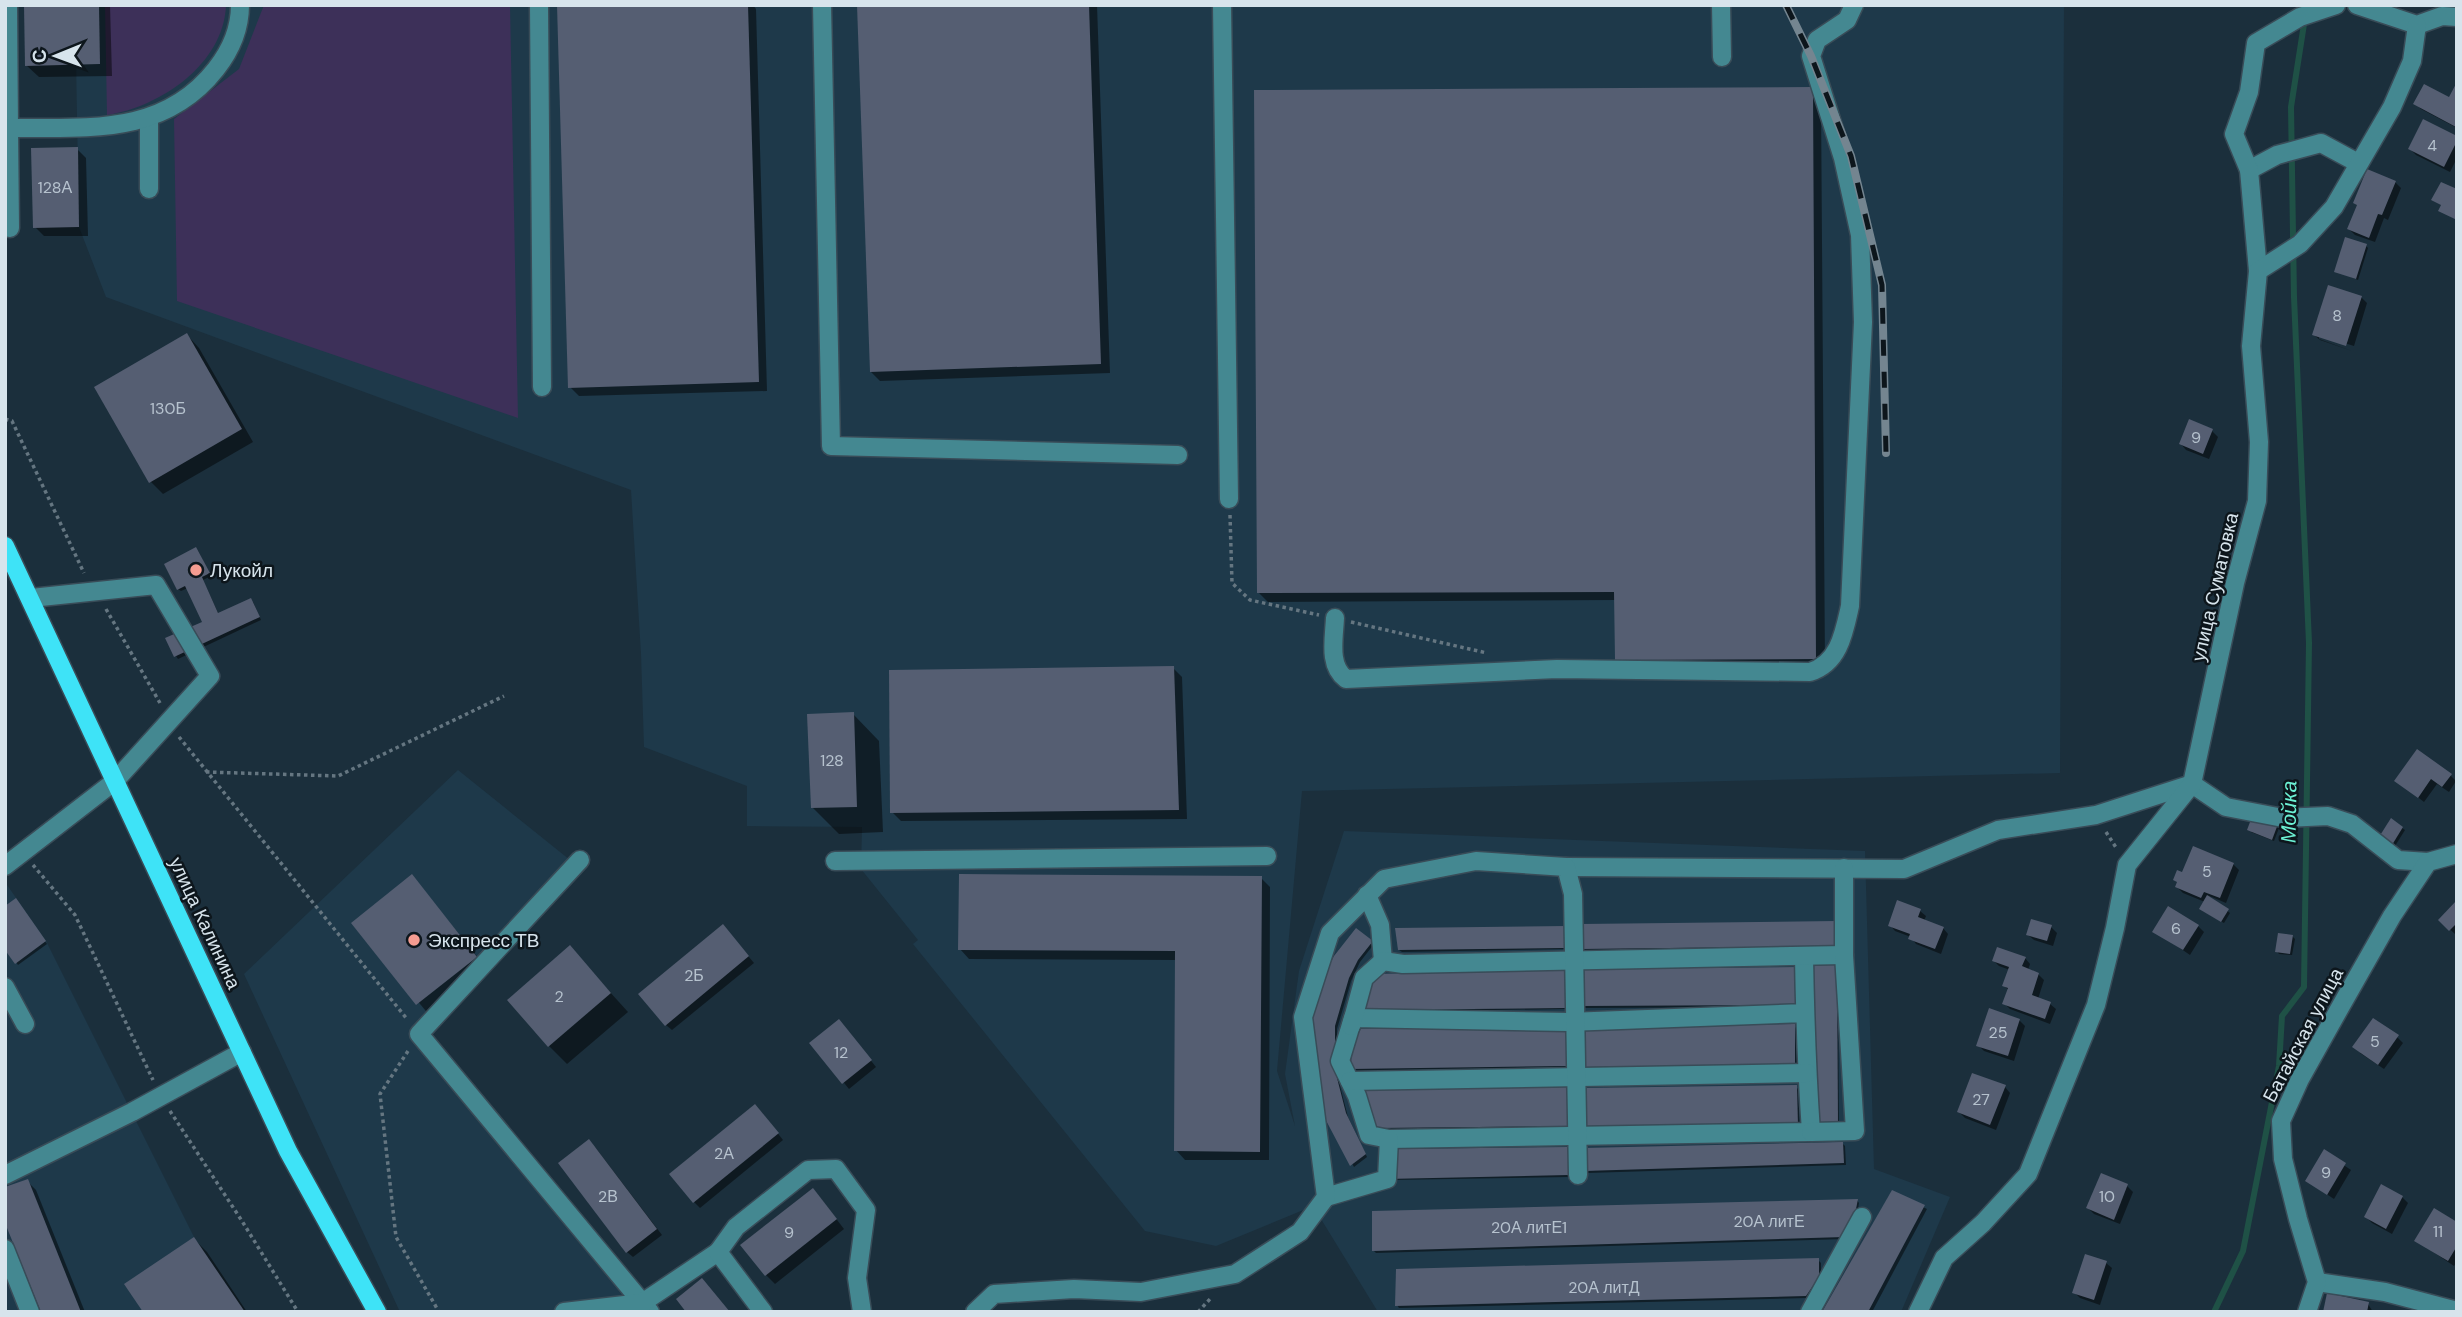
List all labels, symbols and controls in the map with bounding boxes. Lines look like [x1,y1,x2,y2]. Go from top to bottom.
north arrow [21,21,91,91]
text: С [27,49,52,63]
house number: 4 [2427,135,2437,156]
house number: 128А [38,177,72,198]
house number: 8 [2332,305,2342,326]
house number: 130Б [150,398,186,419]
house number: 9 [2191,427,2201,448]
street label: улица Суматовка [2186,510,2244,664]
place label: Лукойл [210,558,273,583]
marker: Лукойл [188,562,204,578]
house number: 128 [820,750,844,771]
water label: Мойка [2274,781,2304,843]
street label: улица Калинина [163,853,247,993]
house number: 5 [2202,861,2212,882]
house number: 6 [2171,918,2181,939]
place label: Экспресс ТВ [428,928,539,953]
marker: Экспресс ТВ [406,932,422,948]
street label: Батайская улица [2257,963,2349,1107]
house number: 2Б [684,965,704,986]
house number: 2 [554,986,564,1007]
house number: 25 [1989,1022,2007,1043]
house number: 5 [2370,1031,2380,1052]
house number: 12 [834,1042,848,1063]
house number: 27 [1972,1089,1990,1110]
house number: 2А [714,1143,734,1164]
house number: 9 [2321,1162,2331,1183]
house number: 2В [598,1186,618,1207]
house number: 10 [2099,1186,2115,1207]
house number: 20А литЕ [1733,1211,1805,1232]
house number: 20А литЕ1 [1491,1217,1567,1238]
house number: 11 [2433,1221,2443,1242]
house number: 9 [784,1222,794,1243]
house number: 20А литД [1568,1277,1640,1298]

